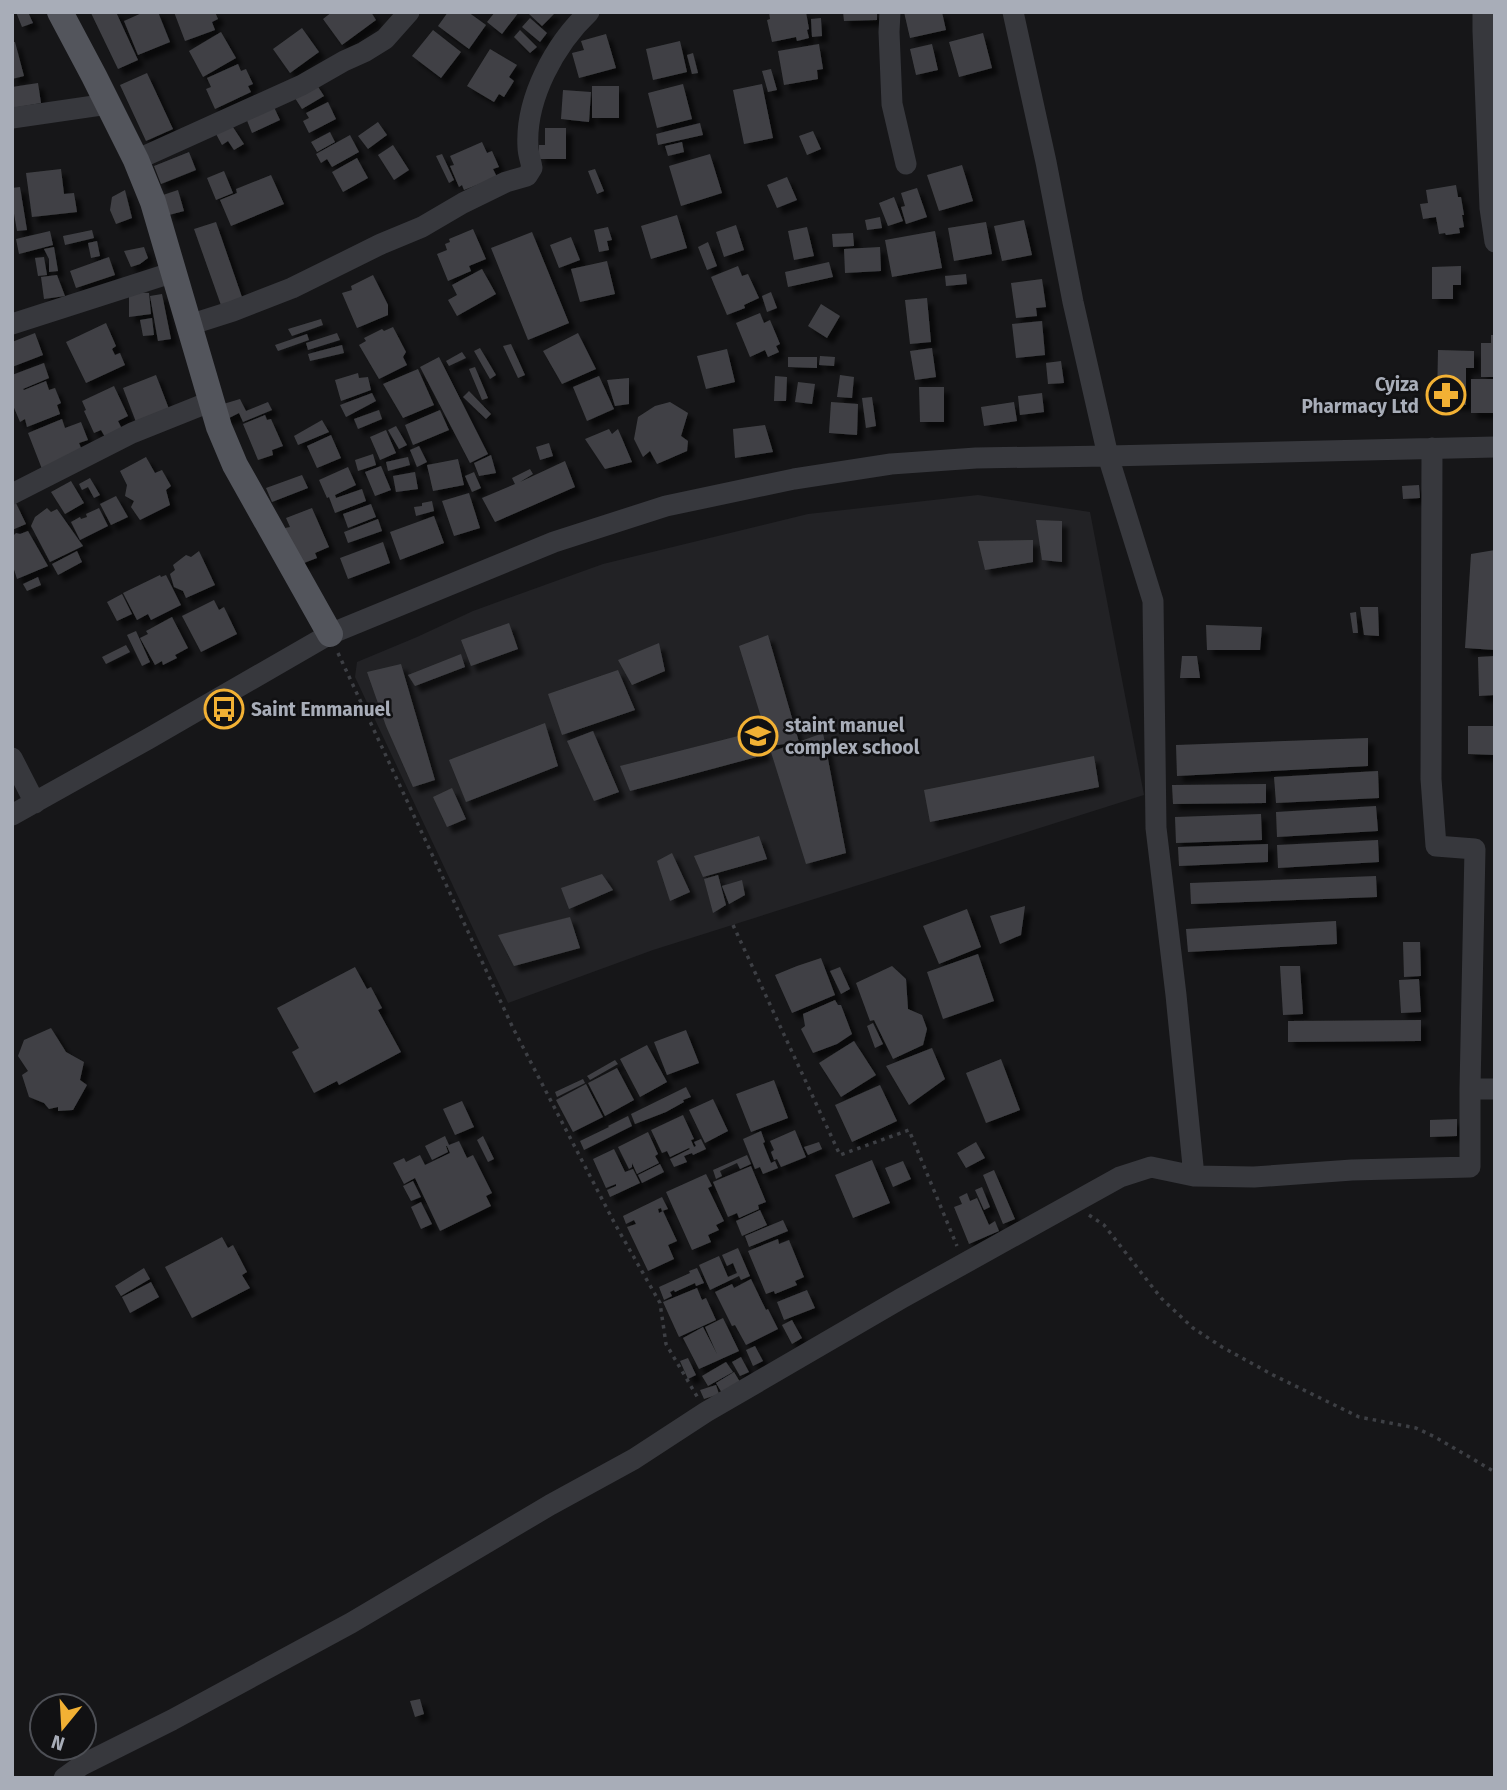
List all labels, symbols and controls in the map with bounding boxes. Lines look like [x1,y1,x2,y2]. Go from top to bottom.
place label: Cyiza Pharmacy Ltd [1301,373,1419,418]
pharmacy icon: Cyiza Pharmacy Ltd [1425,374,1467,416]
bus stop icon: Saint Emmanuel [203,688,245,730]
place label: Saint Emmanuel [251,698,391,721]
place label: staint manuel complex school [785,714,920,759]
school or university icon: staint manuel complex school [737,715,779,757]
north arrow [28,1692,98,1762]
text: N [48,1730,67,1756]

